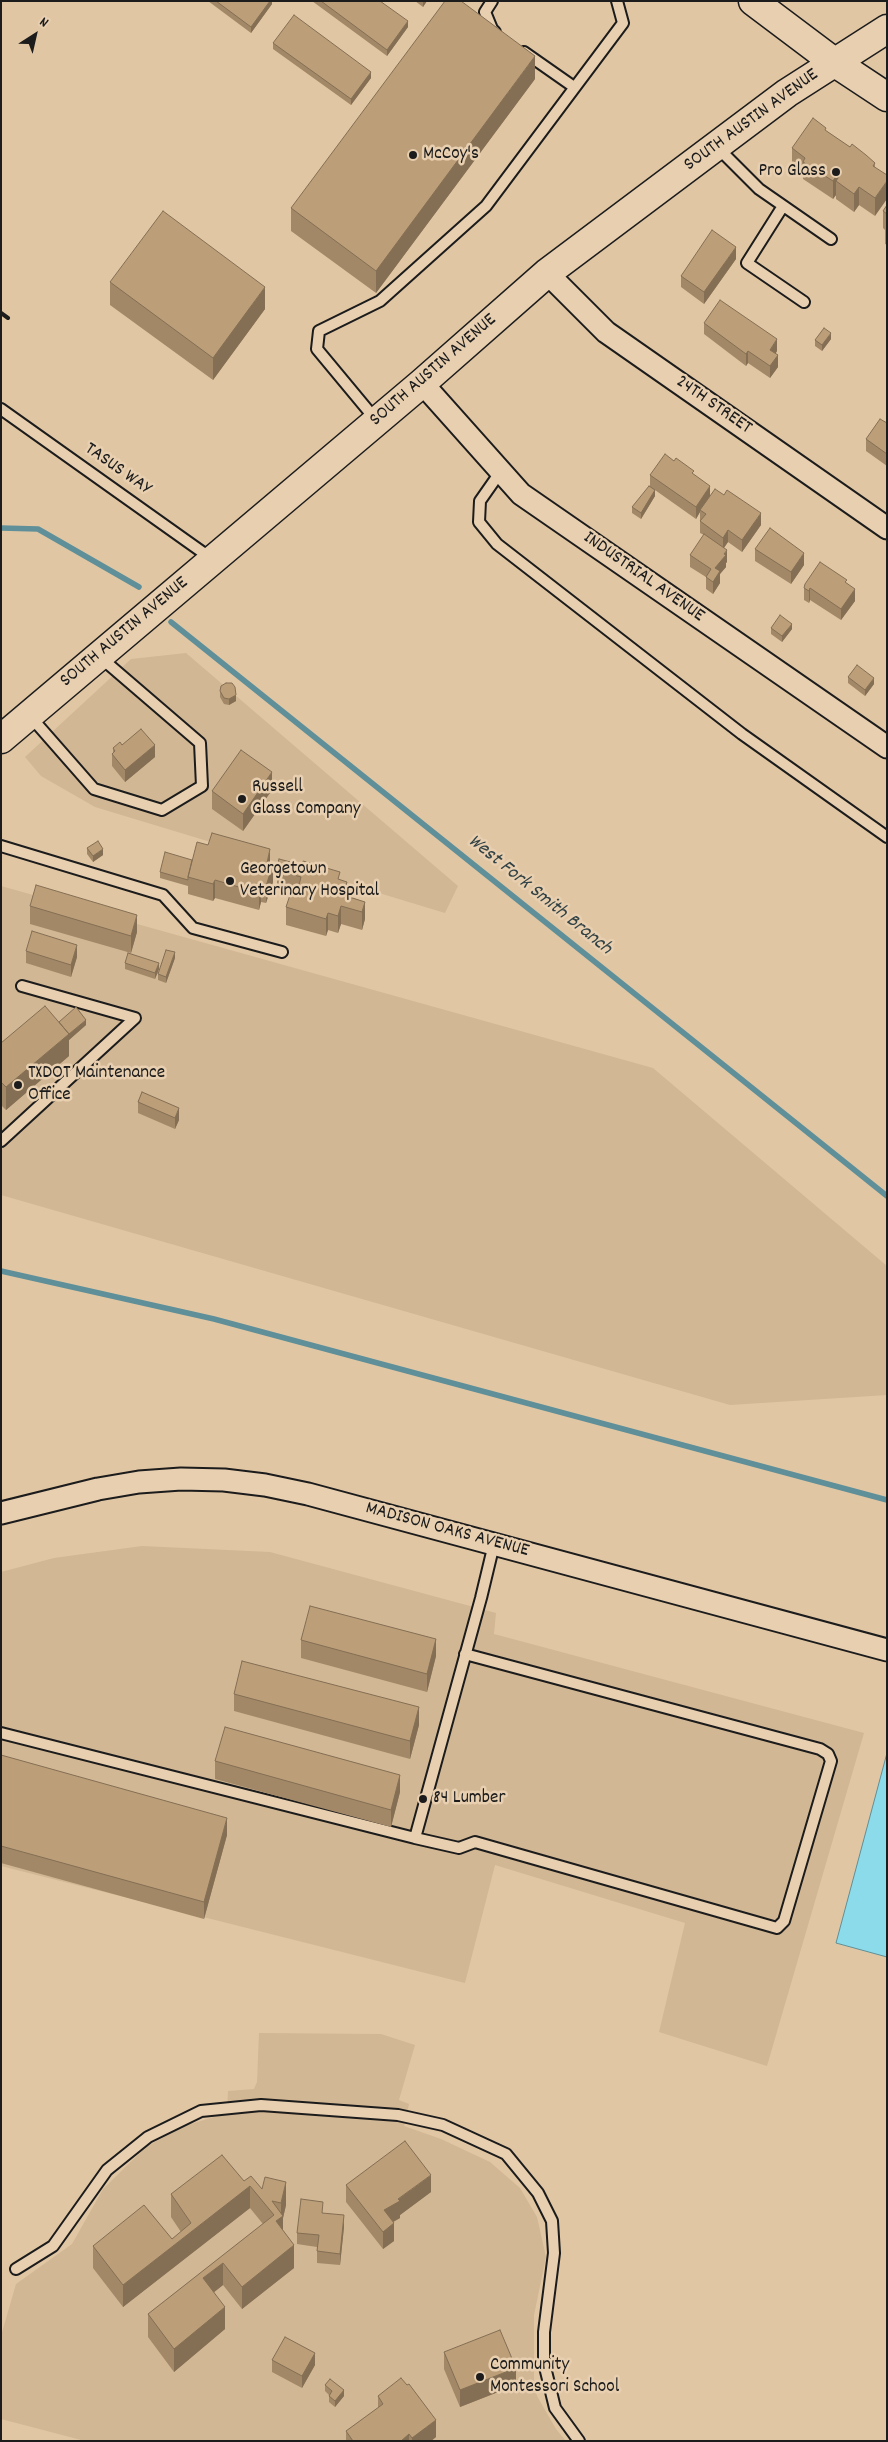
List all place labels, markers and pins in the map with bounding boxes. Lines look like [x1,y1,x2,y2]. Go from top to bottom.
place label: McCoy's [423,144,479,166]
marker: McCoy's [407,149,419,161]
place label: Pro Glass [758,161,826,183]
marker: Pro Glass [830,166,842,178]
place label: Russell Glass Company [252,777,360,821]
marker: Russell Glass Company [236,793,248,805]
place label: Georgetown Veterinary Hospital [240,859,379,903]
marker: Georgetown Veterinary Hospital [224,875,236,887]
place label: TXDOT Maintenance Office [28,1063,165,1107]
marker: TXDOT Maintenance Office [12,1079,24,1091]
place label: 84 Lumber [433,1788,506,1810]
marker: 84 Lumber [417,1793,429,1805]
place label: Community Montessori School [490,2355,619,2399]
marker: Community Montessori School [474,2371,486,2383]

